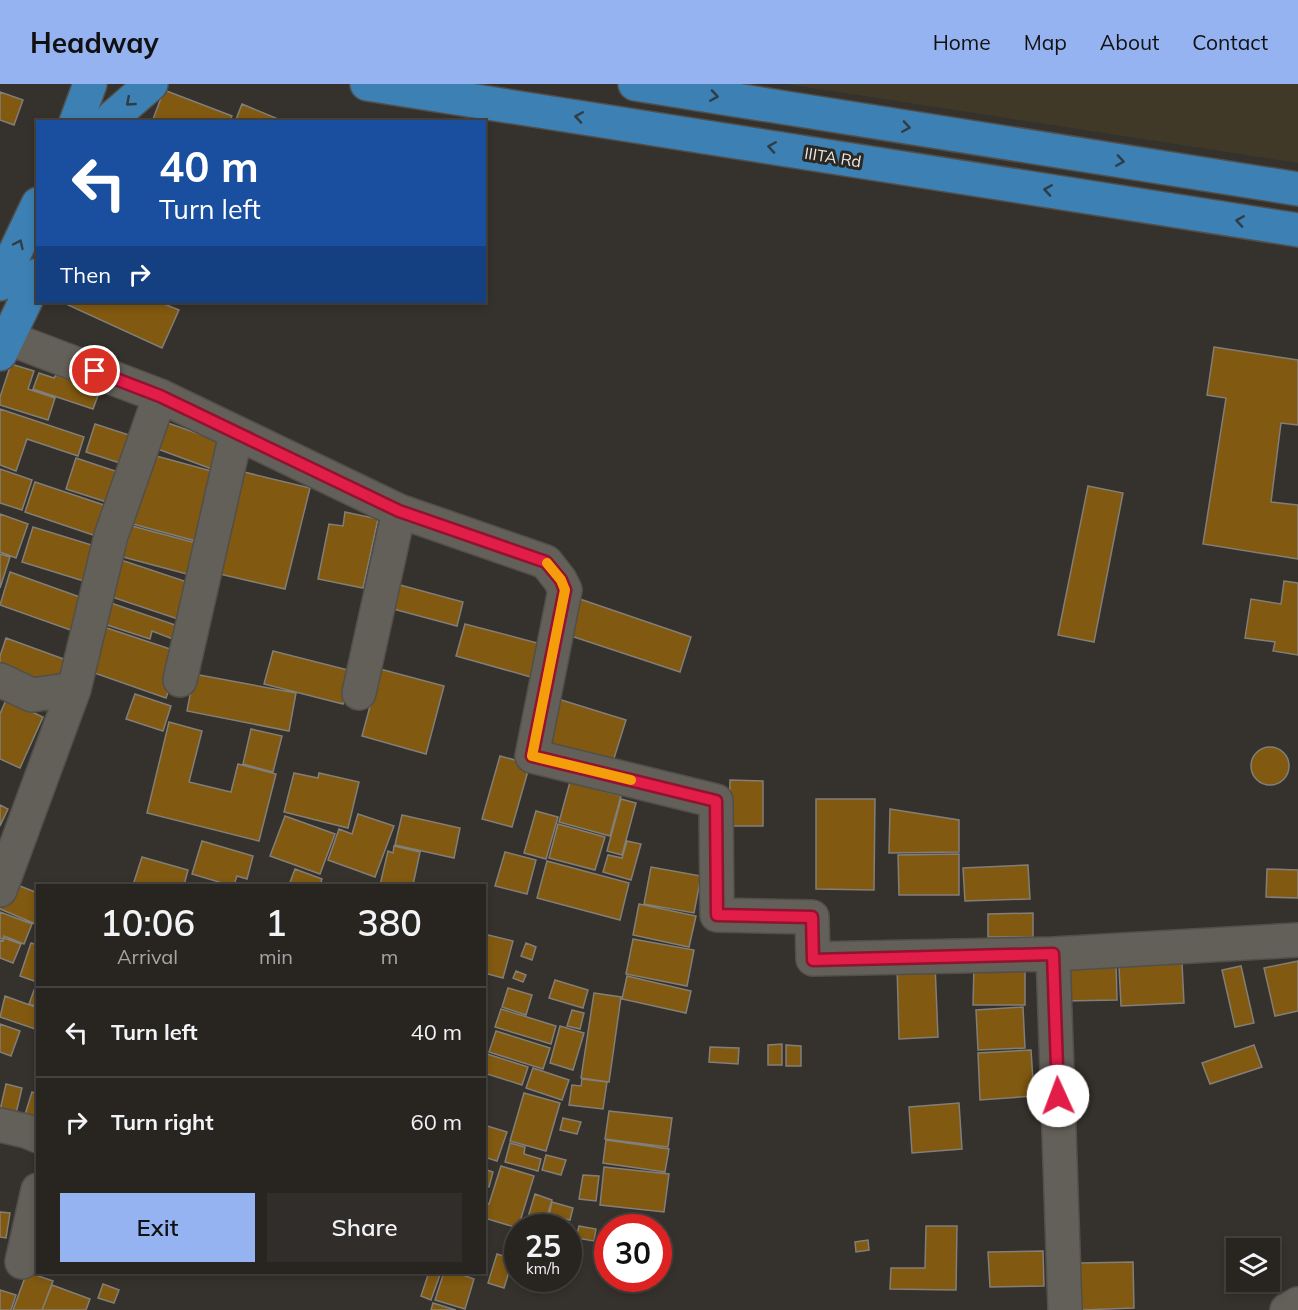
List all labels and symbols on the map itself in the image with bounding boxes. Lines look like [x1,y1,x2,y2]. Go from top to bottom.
one-way arrow [709,90,718,102]
one-way arrow [126,95,137,106]
one-way arrow [575,112,584,124]
one-way arrow [901,120,911,133]
one-way arrow [767,142,777,154]
street label: IIITA Rd [803,143,863,171]
one-way arrow [1115,154,1124,166]
one-way arrow [1043,185,1052,197]
one-way arrow [1236,215,1245,227]
one-way arrow [11,240,23,251]
pin [69,345,120,396]
position arrow [1026,1064,1090,1128]
speed limit sign: 30 [594,1214,672,1292]

